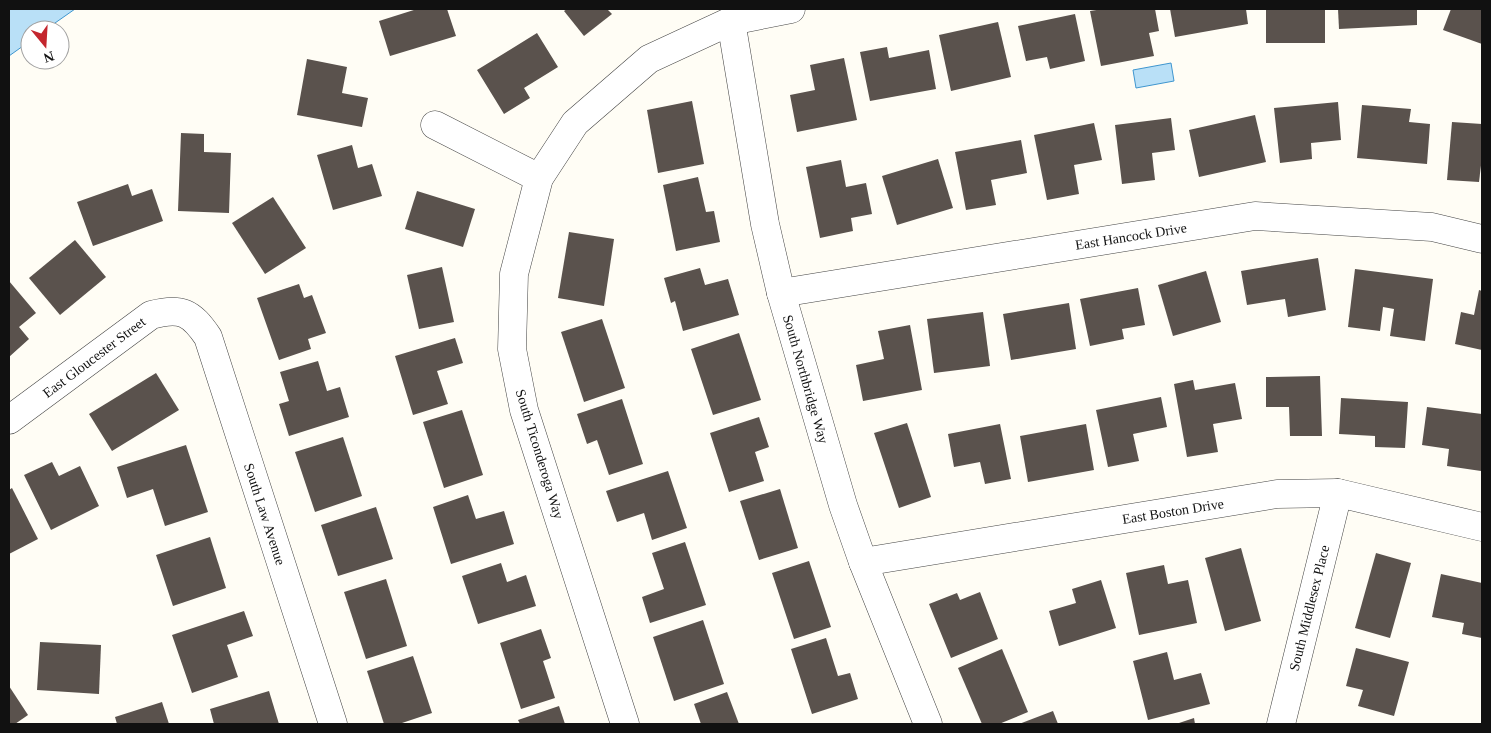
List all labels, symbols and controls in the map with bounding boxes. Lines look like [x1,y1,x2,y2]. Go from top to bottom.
north arrow [20,20,70,70]
text: N [42,48,56,66]
street label: East Hancock Drive [1074,220,1188,253]
street label: South Northbridge Way [780,313,831,445]
street label: East Gloucester Street [40,314,149,401]
street label: South Ticonderoga Way [513,388,566,521]
street label: South Law Avenue [241,461,288,567]
street label: East Boston Drive [1121,496,1225,527]
street label: South Middlesex Place [1287,544,1332,673]

